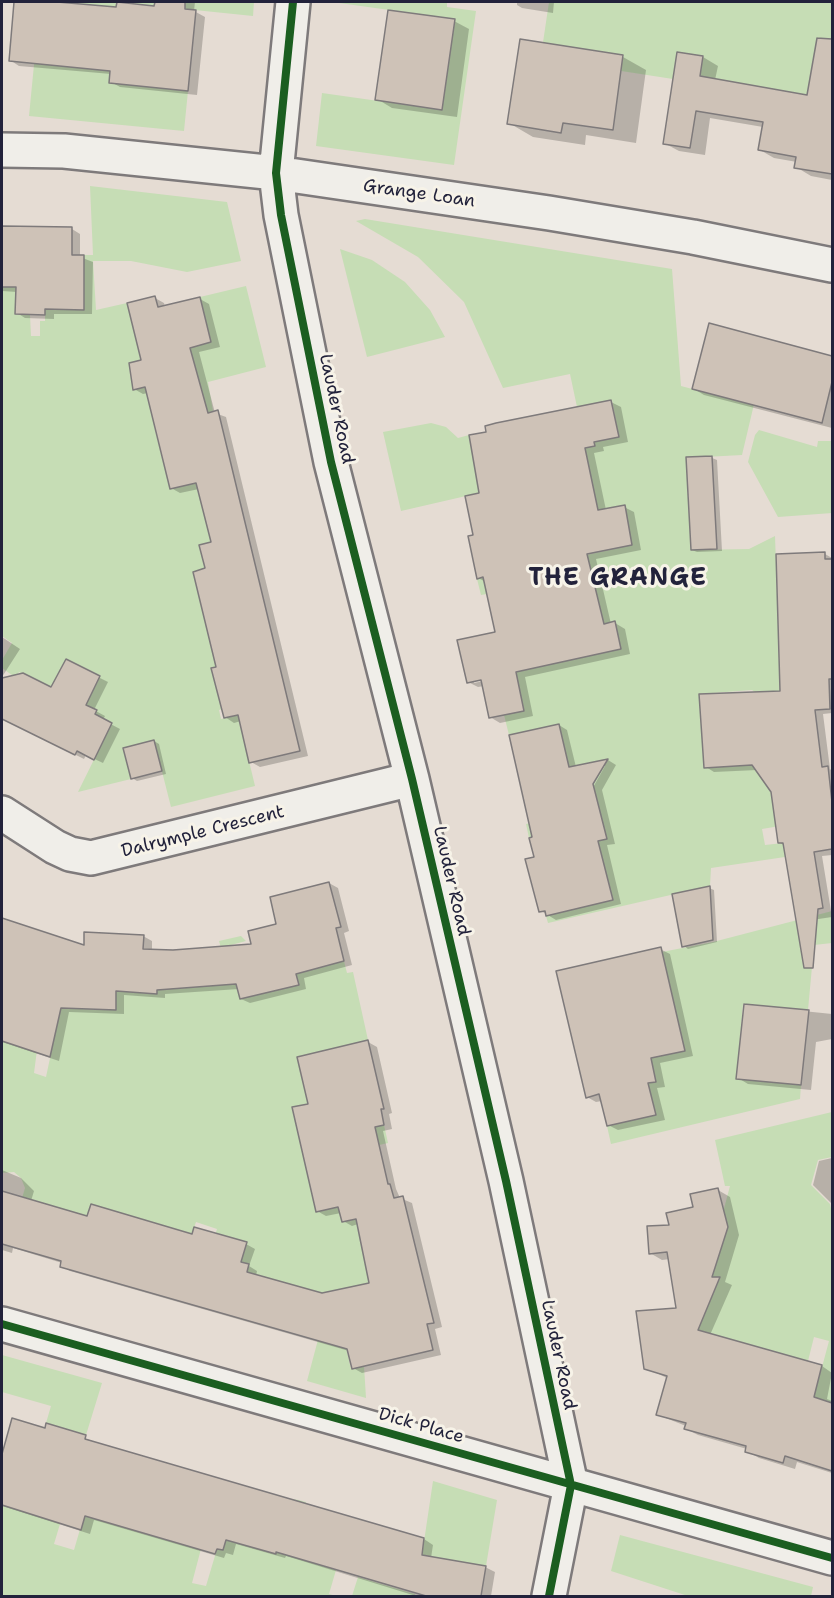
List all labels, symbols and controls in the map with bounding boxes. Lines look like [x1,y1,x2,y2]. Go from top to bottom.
street label: Grange Loan [362,175,476,213]
street label: Lauder Road [314,352,358,466]
district label: THE GRANGE [528,565,708,593]
street label: Dalrymple Crescent [119,801,287,863]
street label: Lauder Road [428,824,474,938]
street label: Lauder Road [536,1298,580,1412]
street label: Dick Place [376,1404,466,1448]

